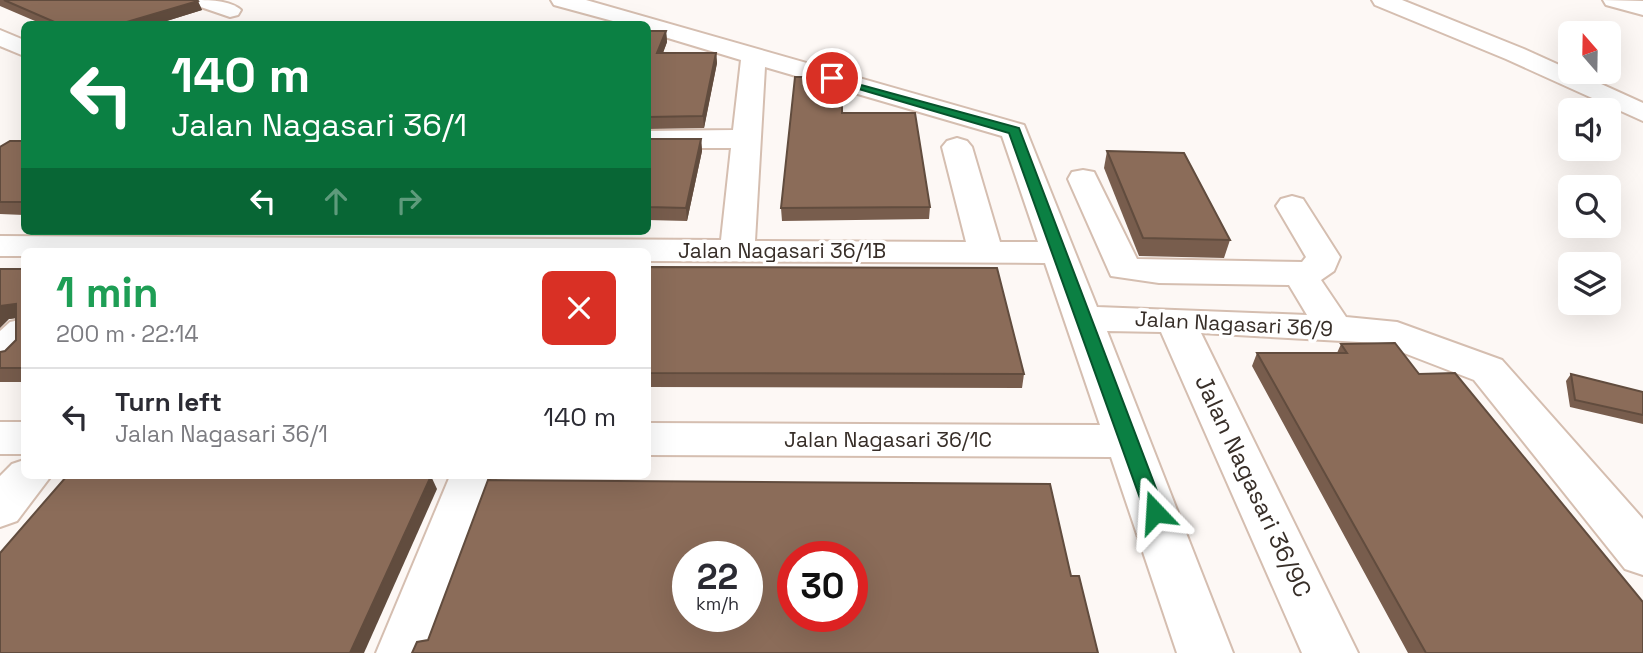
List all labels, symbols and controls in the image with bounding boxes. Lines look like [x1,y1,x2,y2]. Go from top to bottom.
north arrow [1558,21,1620,84]
map controls [1558,21,1621,315]
text: 140 m [171,44,310,106]
pin [802,48,862,108]
icon: left [56,49,147,140]
icon: arrive [813,59,851,97]
button: sound [1558,98,1621,161]
text: Jalan Nagasari 36/1 [171,105,467,145]
button: search [1558,175,1621,238]
icon: left [244,182,282,220]
icon: ahead [317,182,355,220]
icon: right [390,182,428,220]
street label: Jalan Nagasari 36/1B [678,237,886,264]
button: layers [1558,252,1621,315]
text: 1 min [56,266,159,319]
button: close [542,271,616,345]
street label: Jalan Nagasari 36/9 [1134,305,1334,342]
text: 200 m · 22:14 [56,319,199,349]
street label: Jalan Nagasari 36/9C [1188,370,1319,602]
text: Turn left [115,385,222,419]
icon: left [56,398,94,436]
text: 140 m [543,400,616,434]
text: Jalan Nagasari 36/1 [115,419,328,449]
street label: Jalan Nagasari 36/1C [784,426,992,453]
position arrow [1118,475,1192,549]
speed limit sign: 30 [777,541,868,632]
text: 22 [697,555,738,599]
text: km/h [696,592,739,615]

